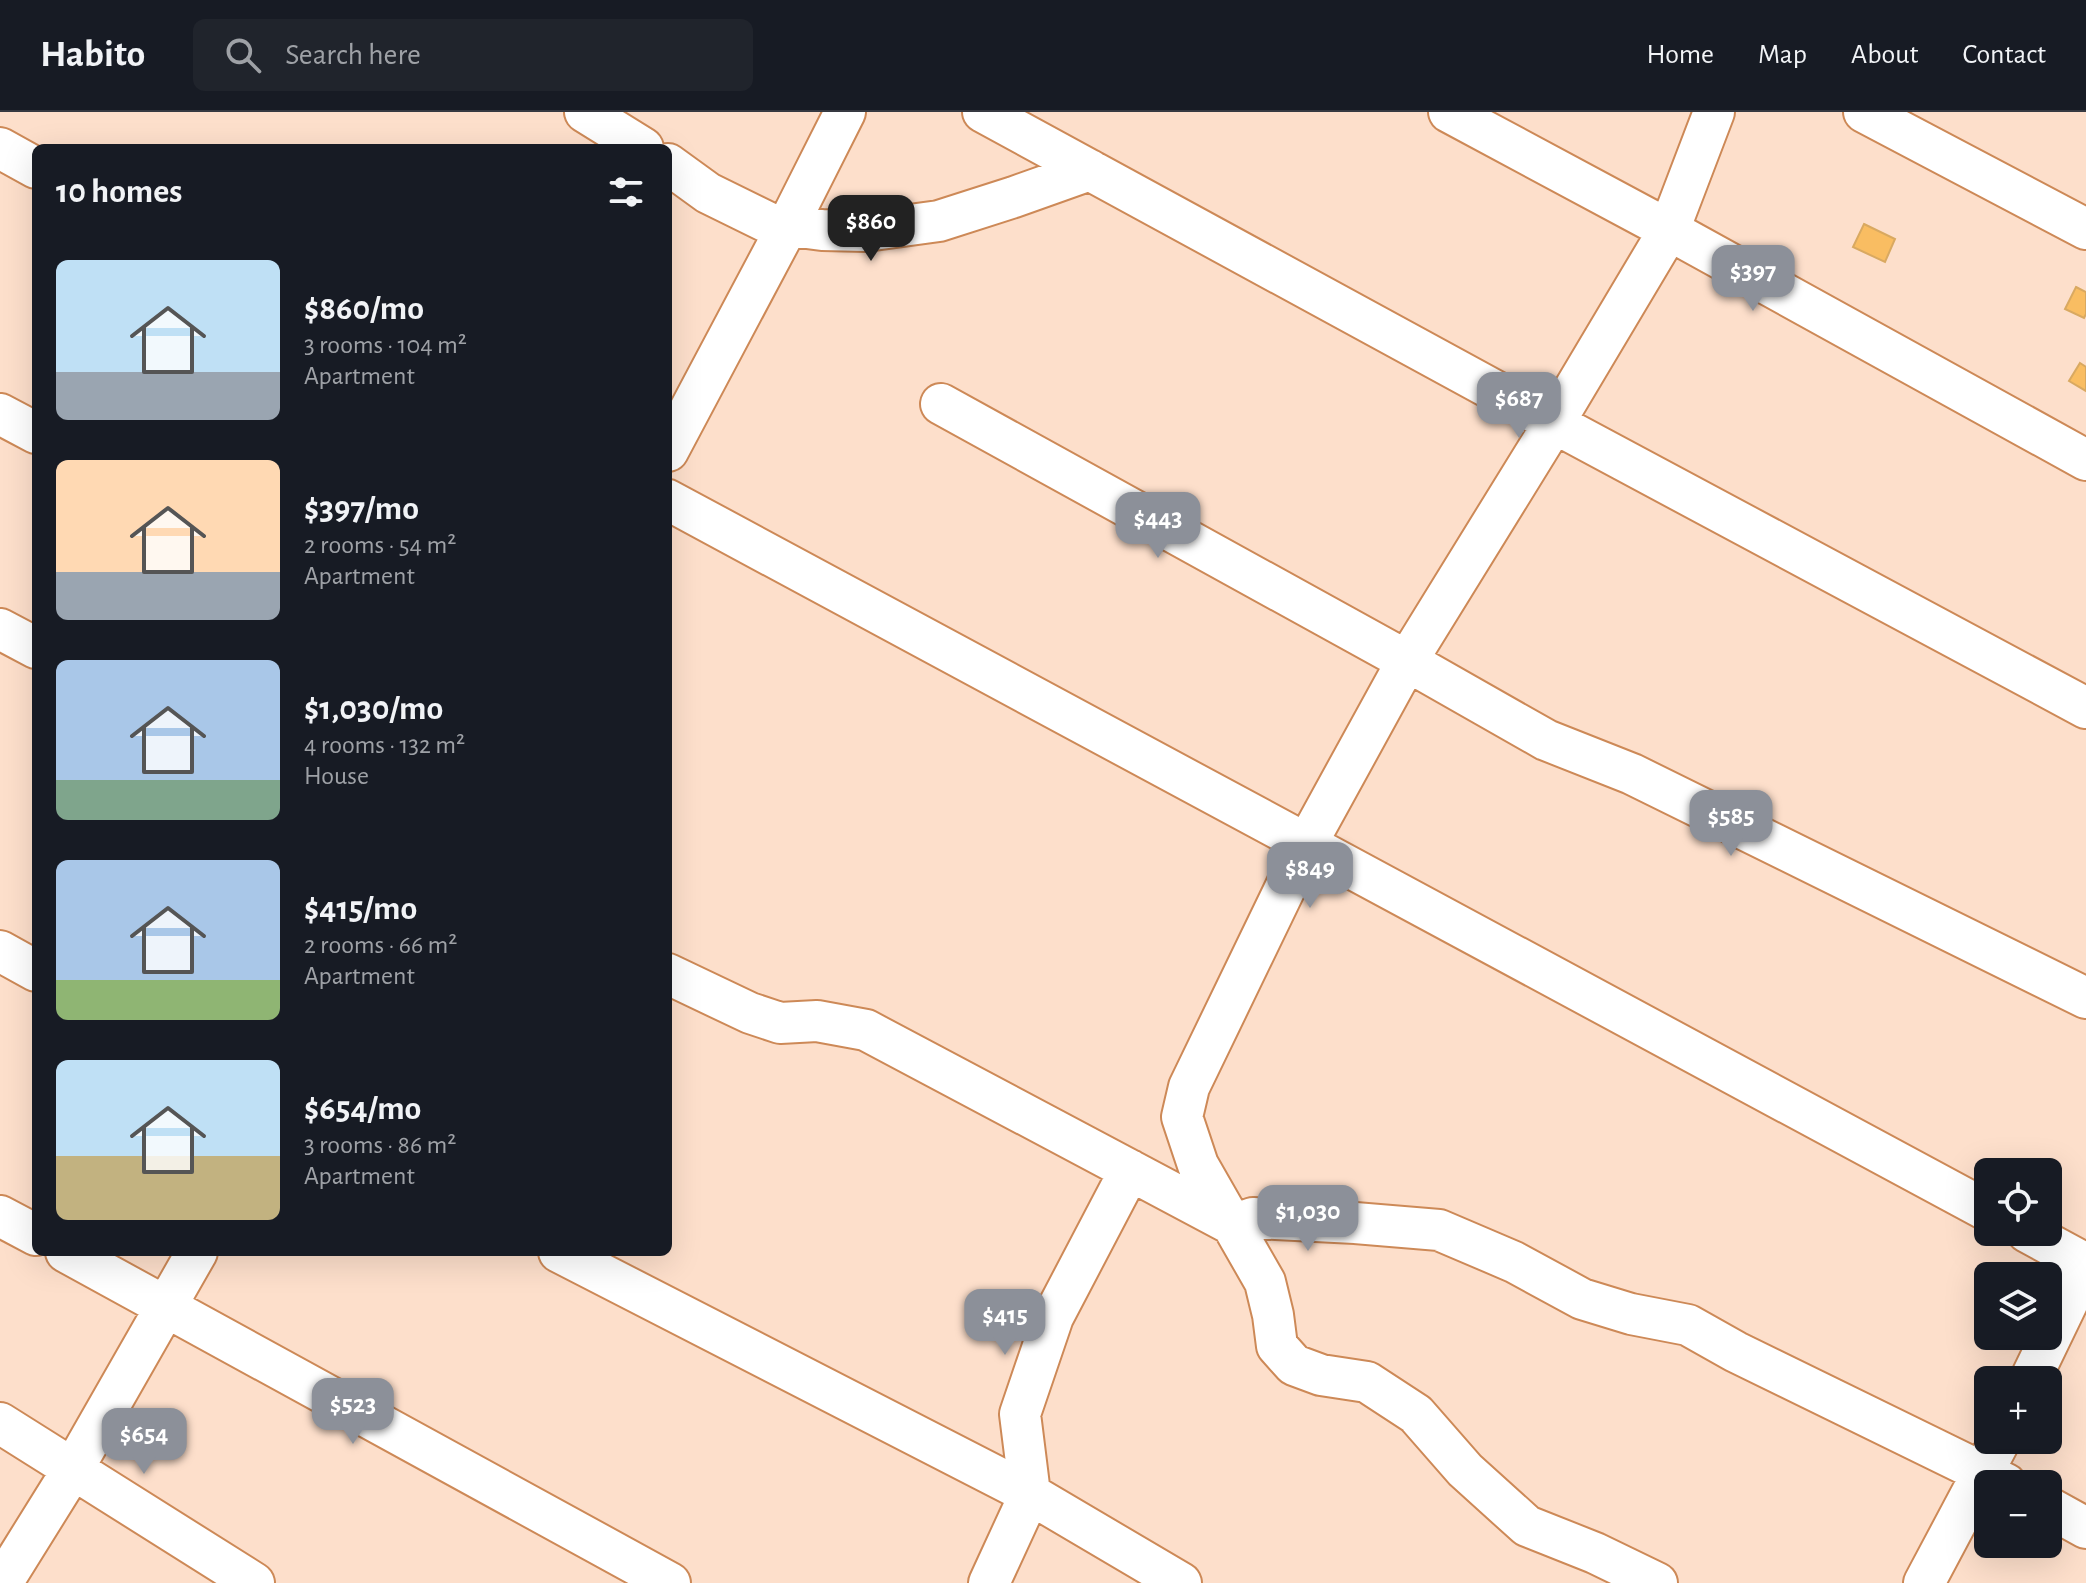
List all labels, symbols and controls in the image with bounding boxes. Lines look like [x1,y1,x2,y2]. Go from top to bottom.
search box [193,19,753,91]
icon: search [221,33,265,77]
text: Habito [40,36,145,74]
text: Search here [285,40,421,70]
text: Home [1647,41,1714,69]
text: Map [1758,41,1807,69]
text: About [1851,41,1919,69]
text: Contact [1963,41,2046,69]
icon: filters [604,170,648,214]
text: 10 homes [56,175,182,209]
pin: $860 [824,195,918,263]
text: $860 [846,208,896,234]
pin: $397 [1706,245,1800,313]
text: $397 [1730,258,1776,284]
icon: home [120,292,216,388]
text: $860/mo [304,292,424,326]
text: 3 rooms · 104 m² [304,332,467,358]
text: Apartment [304,363,415,389]
pin: $687 [1472,372,1566,440]
text: $687 [1495,385,1543,411]
icon: home [120,492,216,588]
text: $397/mo [304,492,419,526]
pin: $443 [1111,492,1205,560]
text: $443 [1133,505,1183,531]
text: 2 rooms · 54 m² [304,532,456,558]
text: Apartment [304,563,415,589]
icon: home [120,692,216,788]
text: $1,030/mo [304,692,443,726]
text: 4 rooms · 132 m² [304,732,465,758]
text: House [304,763,369,789]
pin: $585 [1684,790,1778,858]
text: $585 [1708,803,1754,829]
pin: $849 [1263,842,1357,910]
text: $849 [1285,855,1335,881]
icon: home [120,892,216,988]
text: $415/mo [304,892,417,926]
text: 2 rooms · 66 m² [304,932,457,958]
text: Apartment [304,963,415,989]
icon: home [120,1092,216,1188]
text: $654/mo [304,1092,421,1126]
text: 3 rooms · 86 m² [304,1132,456,1158]
map controls [1974,1158,2062,1558]
button: locate [1974,1158,2062,1246]
text: Apartment [304,1163,415,1189]
pin: $1,030 [1243,1185,1373,1253]
text: $1,030 [1275,1198,1341,1224]
button: layers [1974,1262,2062,1350]
pin: $415 [958,1289,1052,1357]
text: $415 [982,1302,1028,1328]
button: + [1974,1366,2062,1454]
pin: $523 [306,1378,400,1446]
text: $523 [330,1391,376,1417]
pin: $654 [97,1408,191,1476]
text: $654 [120,1421,168,1447]
button: − [1974,1470,2062,1558]

